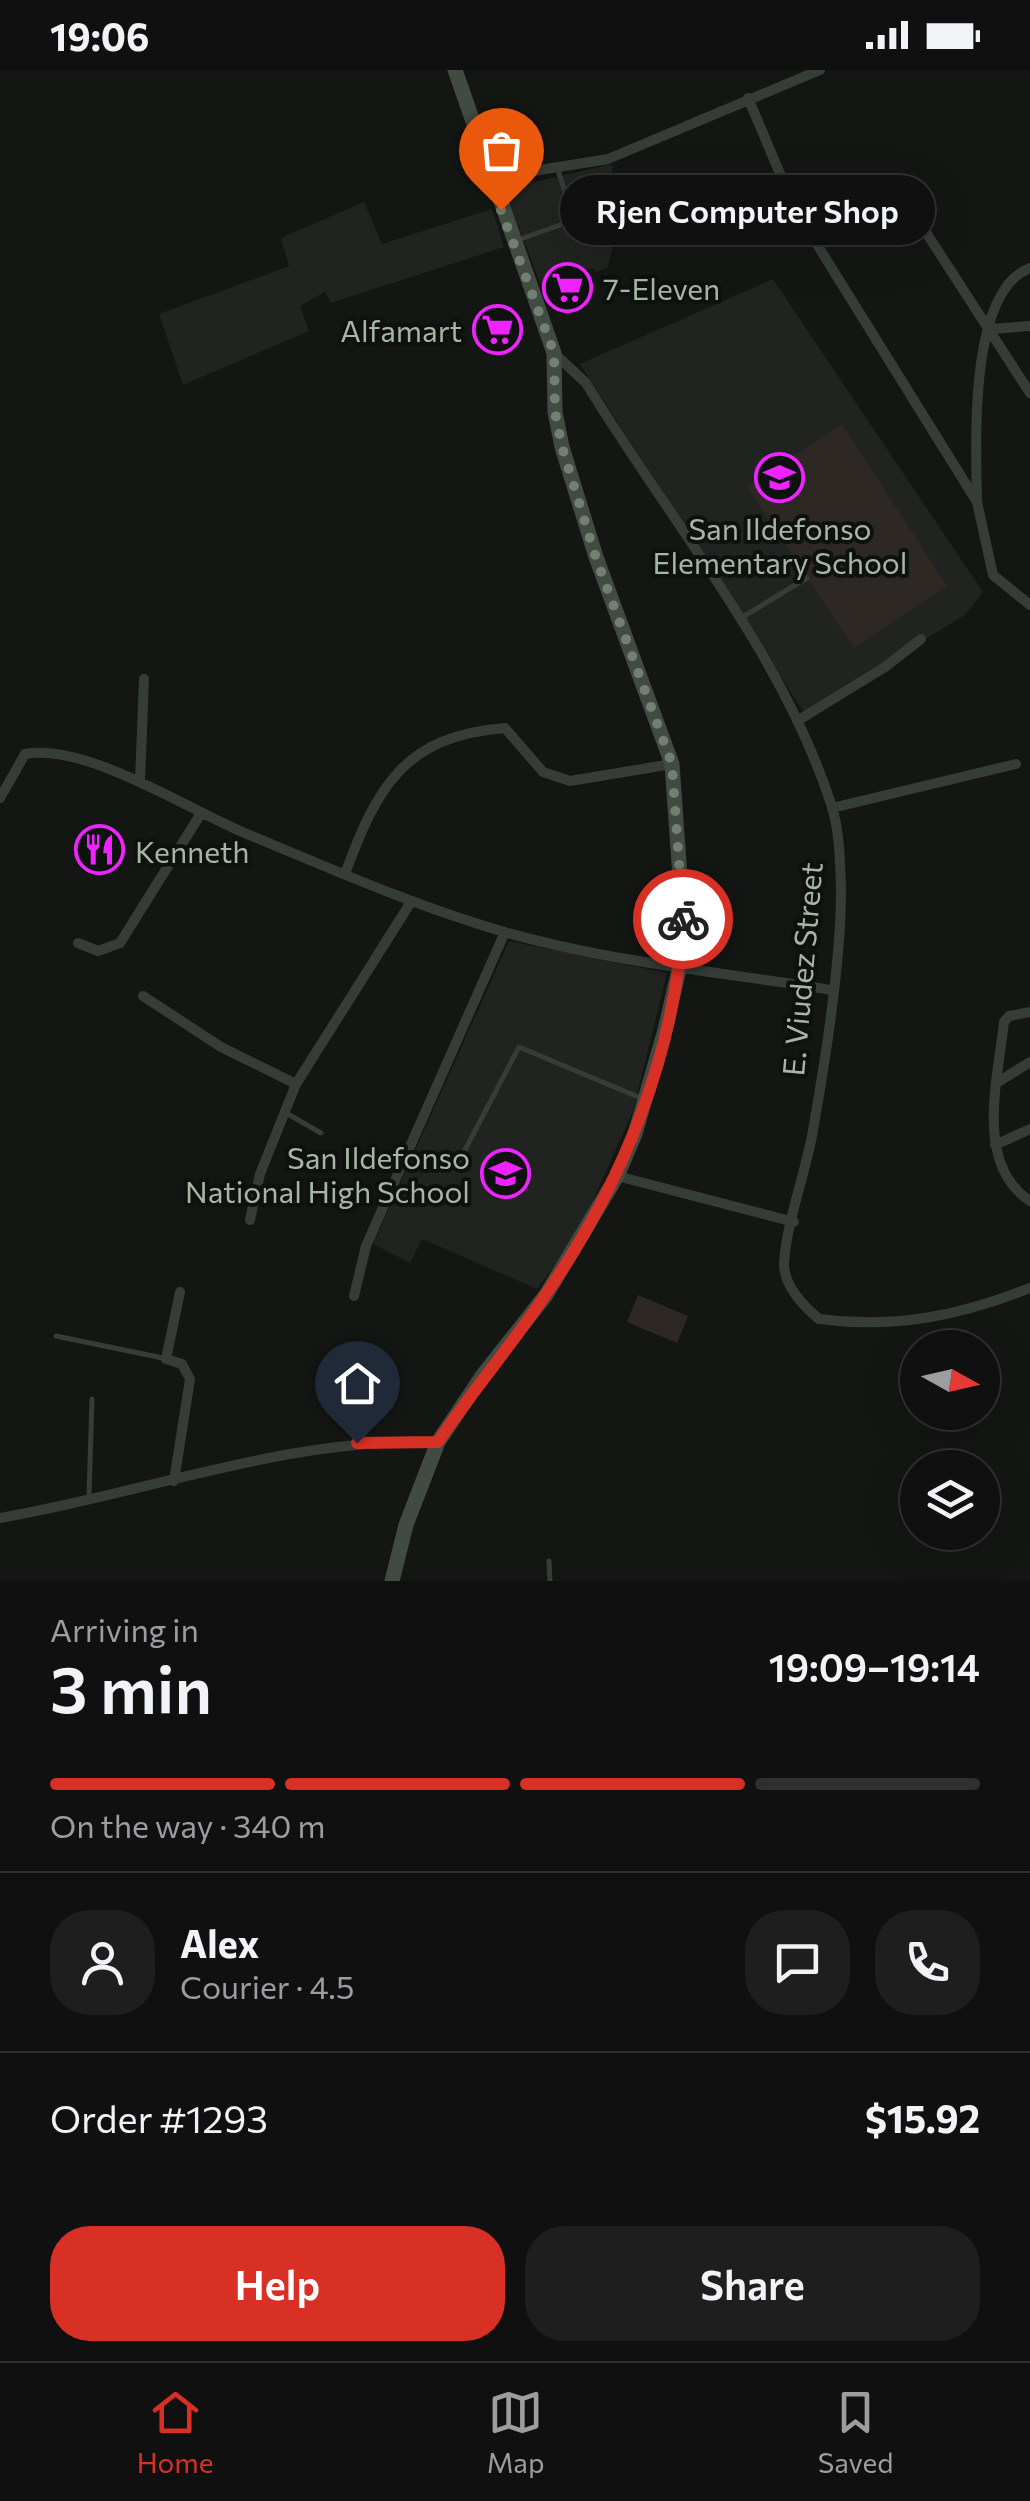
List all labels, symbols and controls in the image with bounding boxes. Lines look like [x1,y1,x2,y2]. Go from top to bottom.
text: 19:06 [50,12,149,59]
pin [459,108,544,211]
icon: bag [474,123,529,178]
callout: Rjen Computer Shop [561,175,936,245]
text: Rjen Computer Shop [596,190,899,230]
supermarket icon: 7-Eleven [542,261,594,313]
place label: 7-Eleven [603,269,720,306]
supermarket icon: Alfamart [471,303,523,355]
place label: Alfamart [340,311,462,348]
school or university icon: San Ildefonso Elementary School [754,452,806,504]
place label: San Ildefonso Elementary School [653,509,907,580]
restaurant icon: Kenneth [74,824,126,876]
place label: Kenneth [135,832,249,869]
street label: E. Viudez Street [773,861,829,1077]
courier [633,869,733,969]
icon: bike [656,892,711,947]
place label: San Ildefonso National High School [185,1138,470,1209]
school or university icon: San Ildefonso National High School [479,1147,531,1199]
north arrow [900,1330,1000,1430]
map controls [900,1330,1000,1550]
pin [315,1341,400,1444]
icon: home [330,1356,385,1411]
button: layers [900,1450,1000,1550]
text: Arriving in [50,1609,199,1649]
text: 19:09–19:14 [769,1643,980,1690]
text: 3 min [50,1647,212,1726]
text: On the way · 340 m [50,1805,326,1845]
button: person [50,1910,155,2015]
button: chat [745,1910,850,2015]
button: phone [875,1910,980,2015]
text: Alex [180,1919,259,1966]
text: Courier · 4.5 [180,1966,354,2006]
text: Order #1293 [50,2094,268,2141]
text: $15.92 [865,2094,980,2141]
button: Help [50,2226,505,2341]
button: Share [525,2226,980,2341]
tab: Home [137,2385,214,2479]
tab: Map [487,2385,545,2479]
tab: Saved [818,2385,893,2479]

